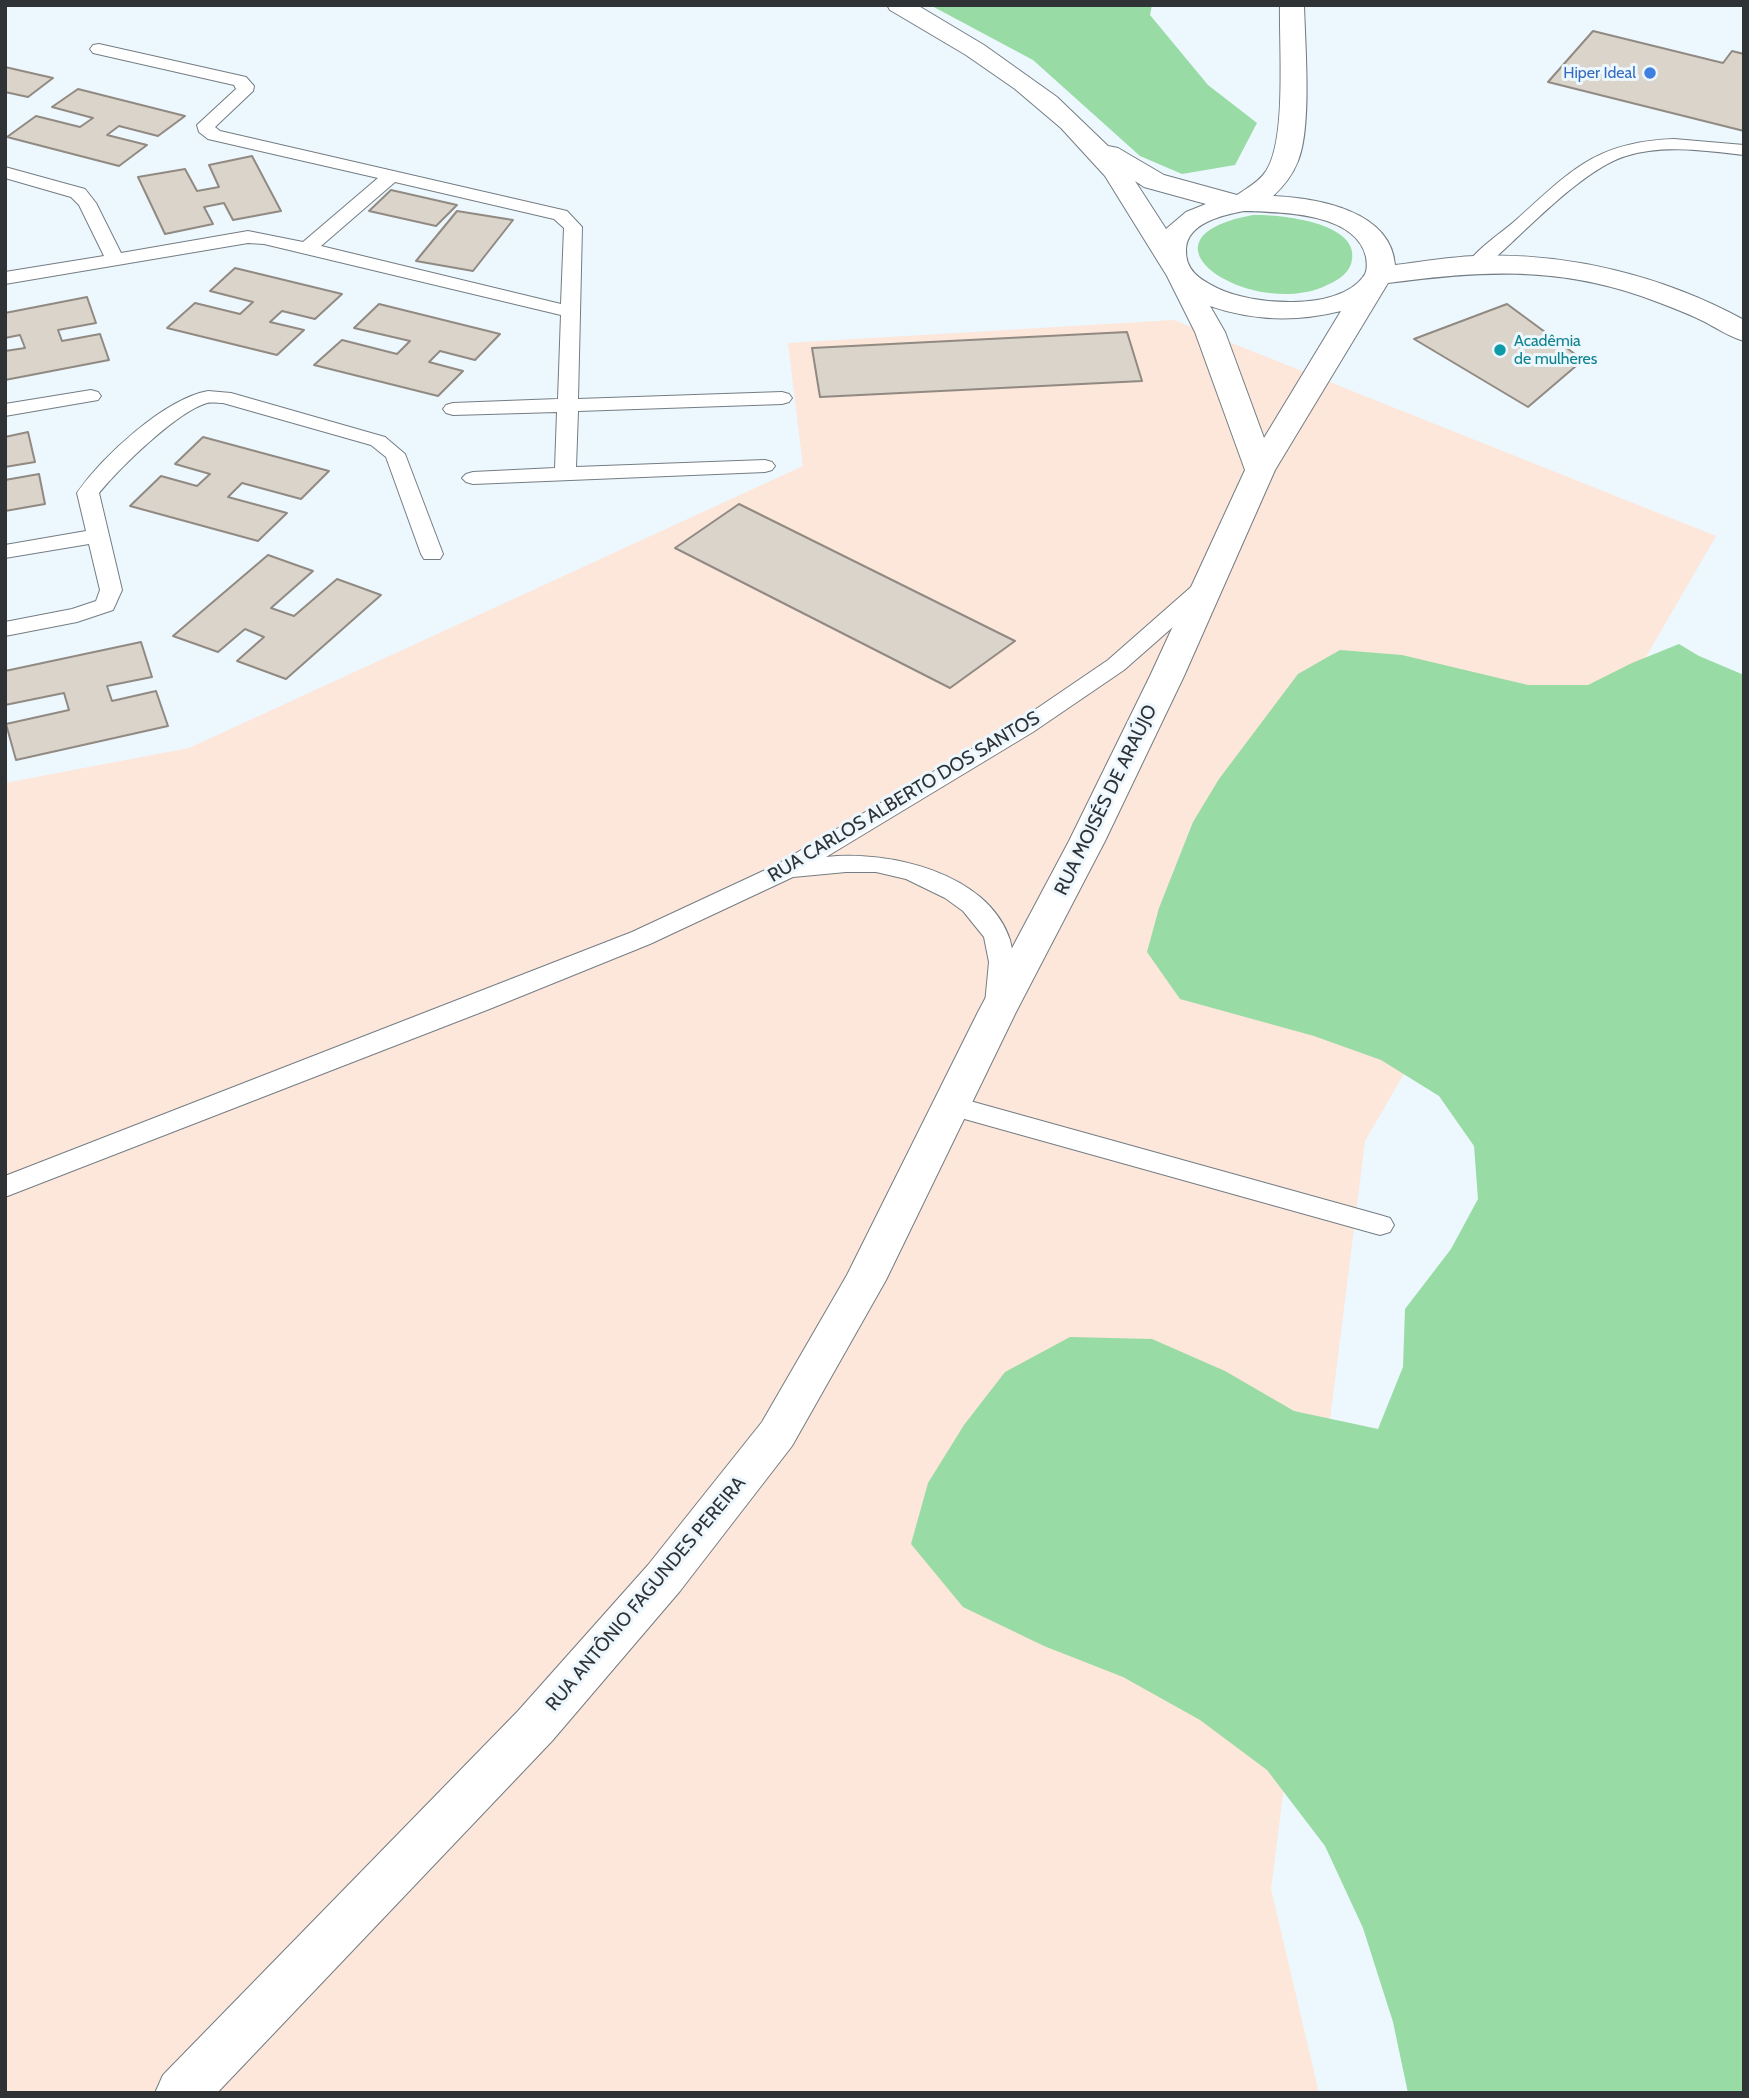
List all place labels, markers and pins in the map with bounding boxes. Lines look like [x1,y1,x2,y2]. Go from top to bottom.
place label: Hiper Ideal [1563,63,1636,83]
marker: Hiper Ideal [1642,65,1658,81]
place label: Acadêmia de mulheres [1514,331,1597,369]
marker: Acadêmia de mulheres [1492,342,1508,358]

